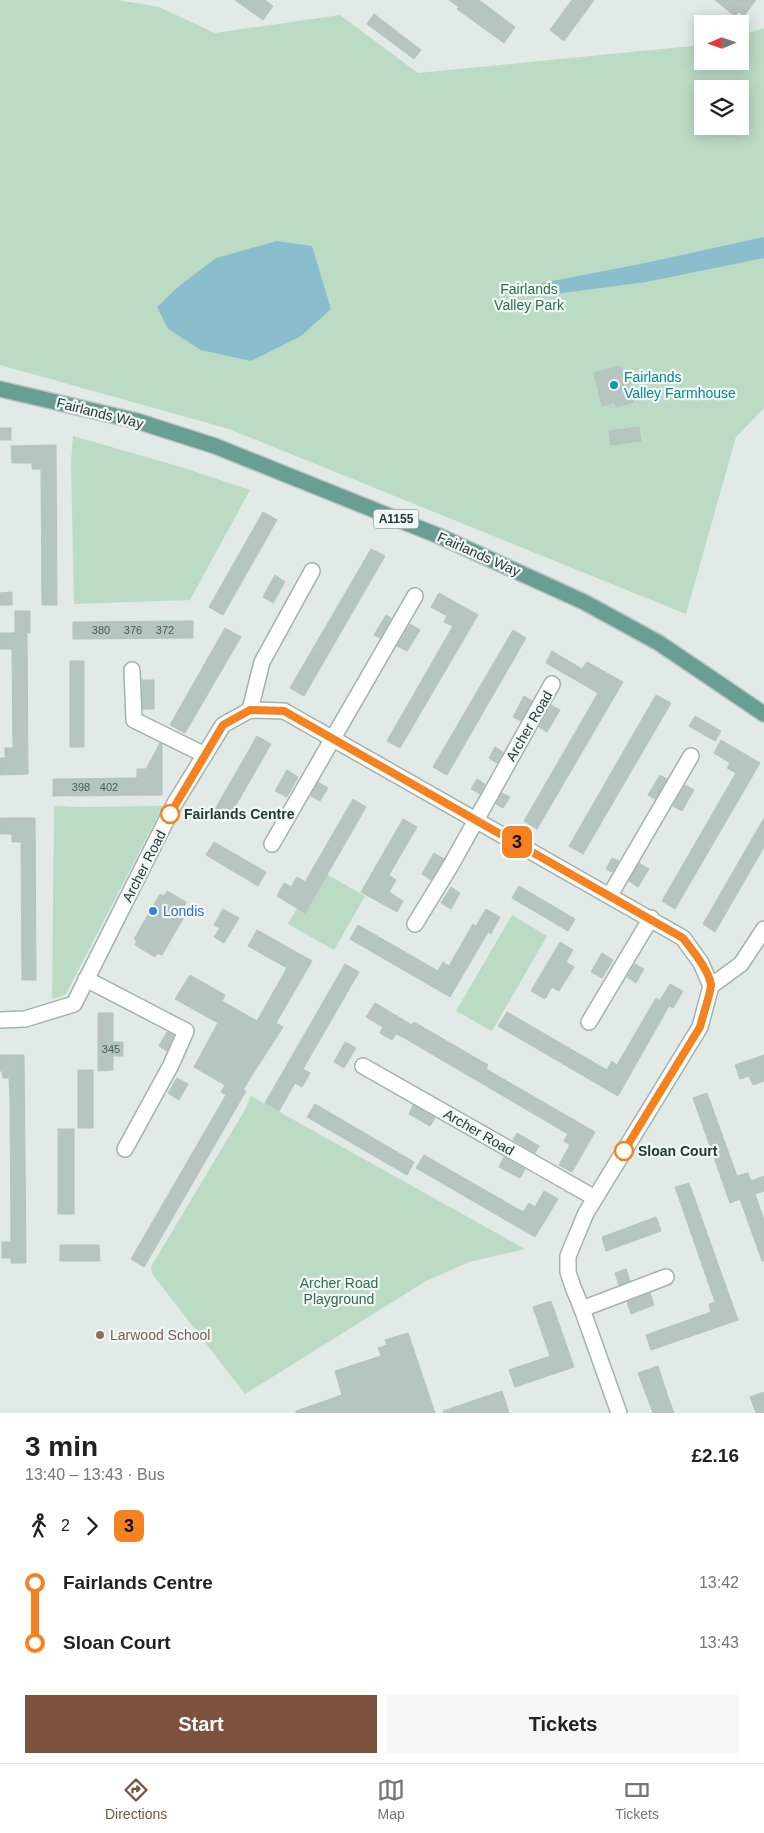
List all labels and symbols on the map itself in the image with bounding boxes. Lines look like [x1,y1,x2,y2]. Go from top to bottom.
north arrow [694,15,749,70]
park label: Fairlands Valley Park [494,281,565,313]
place label: Fairlands Valley Farmhouse [624,369,736,401]
marker: Fairlands Valley Farmhouse [608,379,620,391]
street label: Fairlands Way [55,394,145,432]
road number: A1155 [374,509,418,528]
street label: Fairlands Way [435,529,523,579]
house number: 380 [92,624,110,636]
house number: 376 [124,624,142,636]
house number: 372 [156,624,174,636]
street label: Archer Road [502,688,556,764]
house number: 398 [72,781,90,793]
house number: 402 [100,781,118,793]
marker: Fairlands Centre [160,804,180,824]
place label: Fairlands Centre [184,806,295,822]
line badge: 3 [501,826,533,858]
street label: Archer Road [119,827,169,905]
place label: Londis [163,903,204,919]
marker: Londis [147,905,159,917]
house number: 345 [102,1043,120,1055]
street label: Archer Road [441,1105,517,1159]
marker: Sloan Court [614,1141,634,1161]
place label: Sloan Court [638,1143,718,1159]
park label: Archer Road Playground [300,1275,378,1307]
place label: Larwood School [110,1327,210,1343]
marker: Larwood School [94,1329,106,1341]

